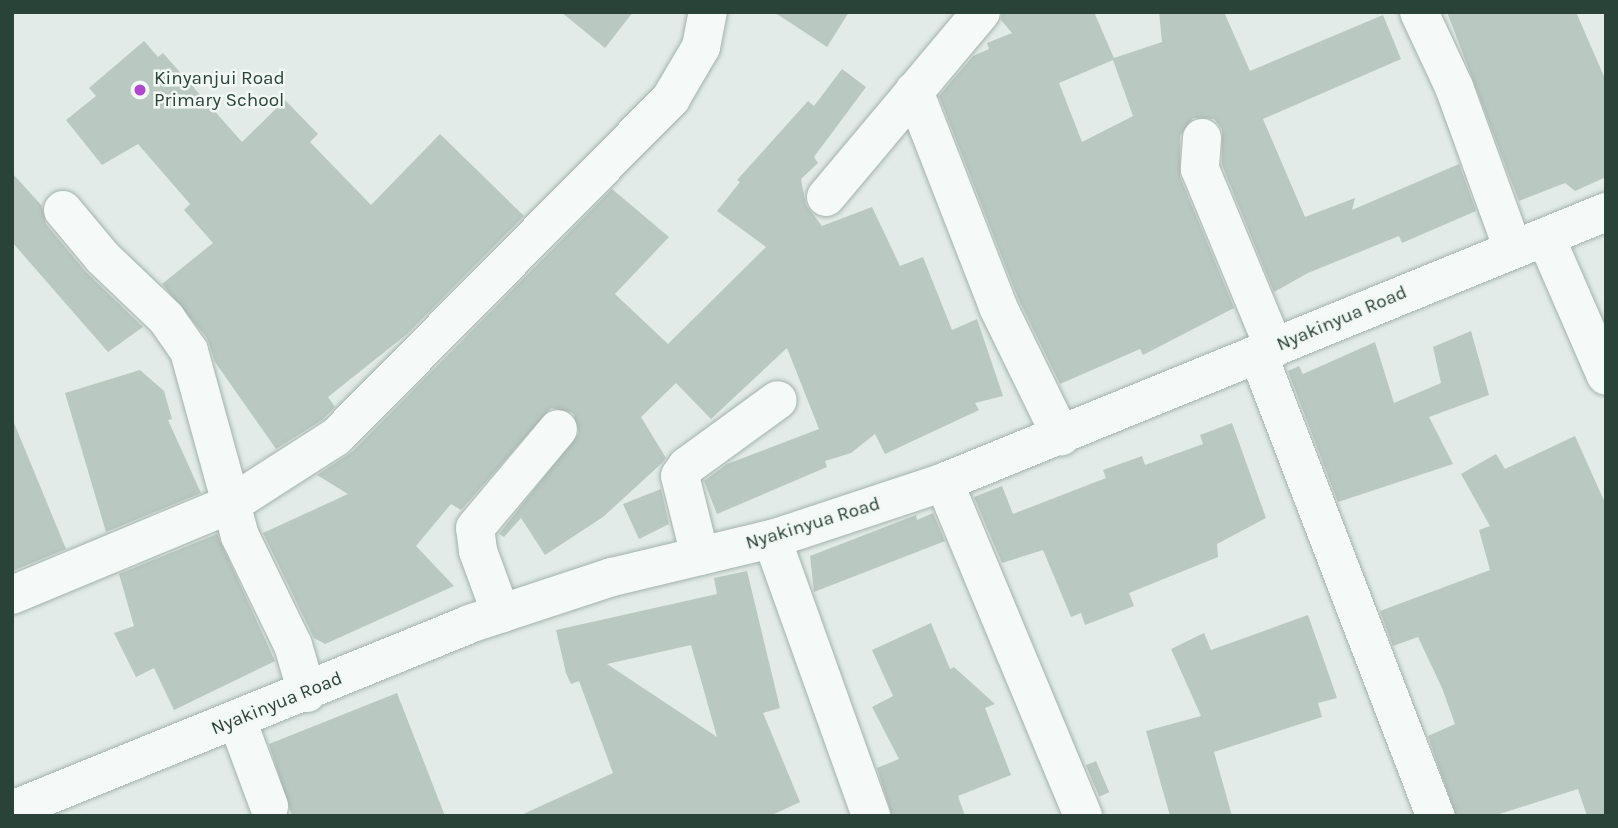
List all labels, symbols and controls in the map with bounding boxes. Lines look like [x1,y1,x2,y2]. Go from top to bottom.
place label: Kinyanjui Road Primary School [154,68,285,112]
marker: Kinyanjui Road Primary School [132,82,148,98]
street label: Nyakinyua Road [1273,281,1411,357]
street label: Nyakinyua Road [743,493,883,555]
street label: Nyakinyua Road [208,667,346,741]

